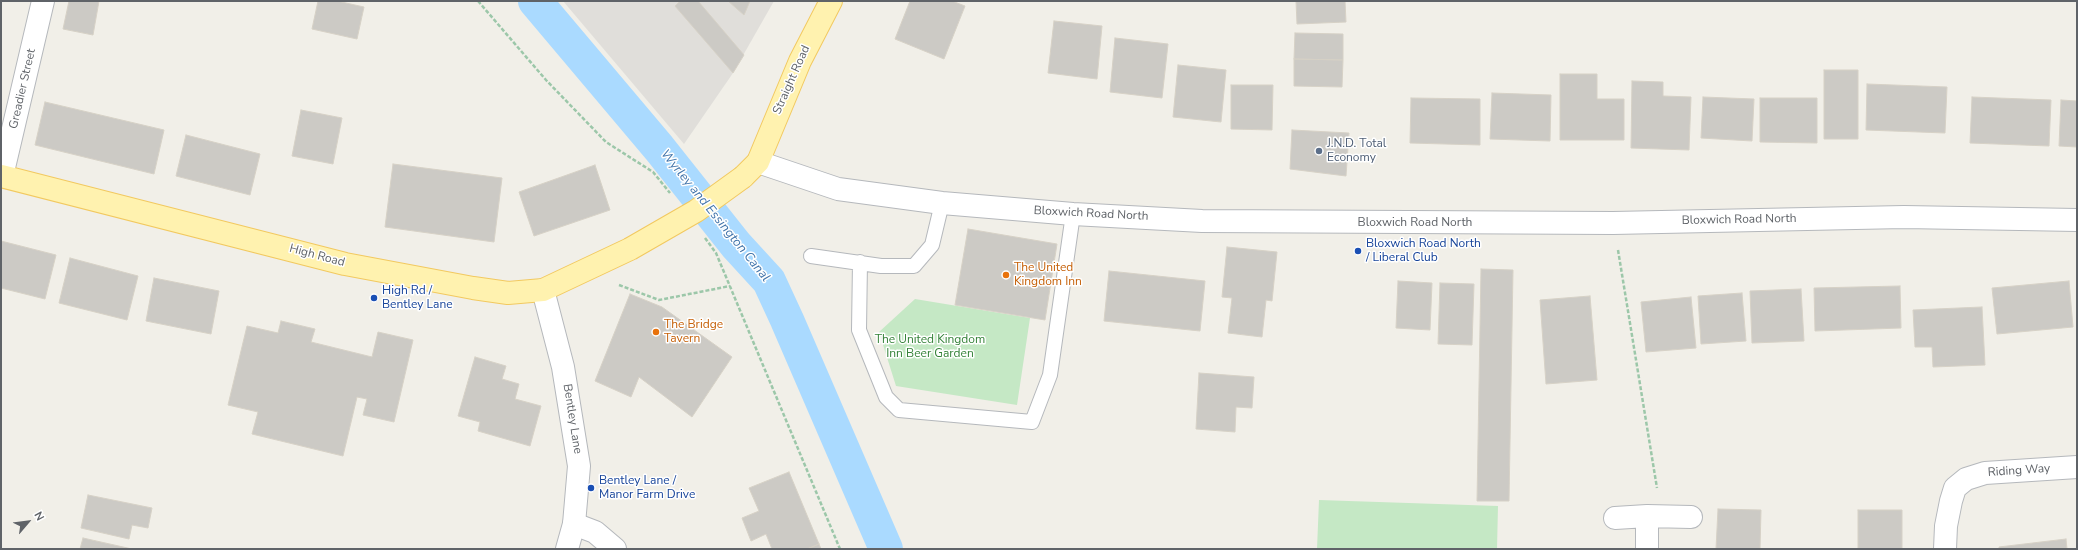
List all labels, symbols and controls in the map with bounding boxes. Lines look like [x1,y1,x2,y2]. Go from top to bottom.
street label: Straight Road [770,43,814,117]
street label: Greadier Street [7,47,39,131]
place label: J.N.D. Total Economy [1327,137,1386,165]
marker: J.N.D. Total Economy [1314,146,1324,156]
water label: Wyrley and Essington Canal [657,147,773,285]
street label: Bloxwich Road North [1033,204,1149,224]
street label: Bloxwich Road North [1681,212,1797,228]
street label: Bloxwich Road North [1358,216,1472,230]
place label: Bloxwich Road North / Liberal Club [1366,237,1481,265]
street label: High Road [288,242,346,270]
marker: Bloxwich Road North / Liberal Club [1353,246,1363,256]
place label: The United Kingdom Inn [1014,261,1082,289]
marker: The United Kingdom Inn [1001,270,1011,280]
place label: High Rd / Bentley Lane [382,284,453,312]
marker: High Rd / Bentley Lane [369,293,379,303]
place label: The Bridge Tavern [664,318,723,346]
marker: The Bridge Tavern [651,327,661,337]
park label: The United Kingdom Inn Beer Garden [875,333,985,361]
street label: Bentley Lane [559,383,585,455]
street label: Riding Way [1987,462,2051,480]
place label: Bentley Lane / Manor Farm Drive [599,474,695,502]
marker: Bentley Lane / Manor Farm Drive [586,483,596,493]
north arrow [8,502,48,542]
text: N [30,509,48,523]

